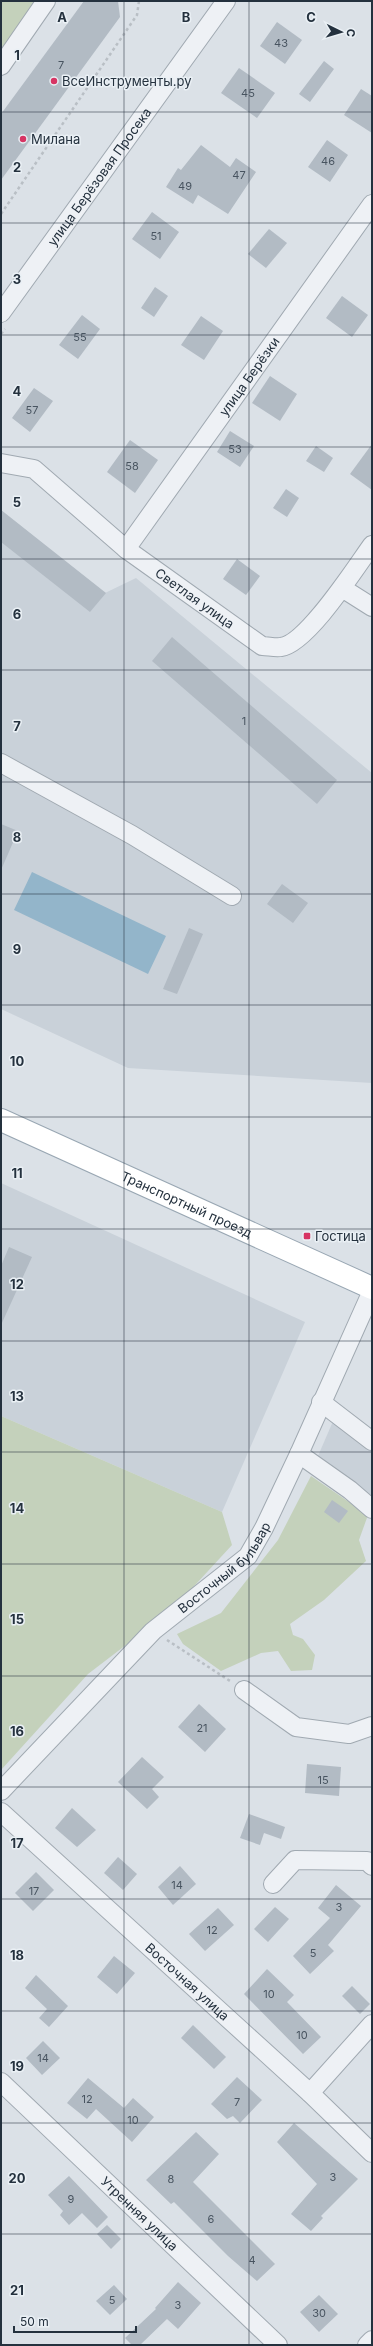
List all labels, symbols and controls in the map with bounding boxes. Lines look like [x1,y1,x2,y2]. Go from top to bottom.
text: A [57,9,67,25]
text: B [182,9,191,25]
text: C [306,9,316,25]
north arrow [321,12,361,52]
text: С [344,28,358,38]
house number: 43 [274,36,288,50]
text: 1 [14,47,20,63]
house number: 7 [58,58,64,72]
place label: ВсеИнструменты.ру [62,73,192,89]
marker: ВсеИнструменты.ру [49,76,59,86]
house number: 45 [241,86,255,100]
street label: улица Берёзовая Просека [44,104,155,249]
place label: Милана [31,131,80,147]
marker: Милана [18,134,28,144]
house number: 46 [321,154,335,168]
text: 2 [13,159,21,175]
house number: 47 [232,168,246,182]
house number: 49 [178,179,192,193]
house number: 51 [150,229,162,243]
text: 3 [13,271,21,287]
house number: 55 [73,330,87,344]
street label: улица Берёзки [215,334,283,419]
text: 4 [13,383,22,399]
house number: 57 [26,403,38,417]
house number: 53 [228,442,242,456]
house number: 58 [125,459,139,473]
text: 5 [13,494,21,510]
street label: Светлая улица [152,565,237,632]
text: 6 [13,606,21,622]
house number: 1 [242,714,246,728]
text: 7 [13,718,21,734]
text: 8 [13,829,21,845]
text: 9 [13,941,21,957]
text: 10 [10,1053,24,1069]
text: 11 [11,1165,23,1181]
street label: Транспортный проезд [119,1168,255,1241]
place label: Гостица [315,1228,366,1244]
marker: Гостица [302,1231,312,1241]
text: 12 [10,1276,24,1292]
text: 13 [10,1388,24,1404]
text: 14 [10,1500,24,1516]
street label: Восточный бульвар [174,1519,274,1616]
text: 15 [10,1611,24,1627]
house number: 21 [196,1721,208,1735]
text: 16 [10,1723,24,1739]
house number: 15 [317,1773,329,1787]
text: 17 [10,1835,24,1851]
house number: 14 [171,1878,183,1892]
house number: 17 [29,1884,39,1898]
house number: 3 [336,1900,343,1914]
house number: 12 [206,1923,218,1937]
street label: Восточная улица [142,1939,233,2024]
house number: 5 [310,1946,317,1960]
text: 18 [10,1947,24,1963]
house number: 10 [263,1987,275,2001]
house number: 10 [296,2028,308,2042]
house number: 14 [37,2051,49,2065]
text: 19 [10,2058,24,2074]
house number: 12 [81,2092,93,2106]
house number: 7 [234,2095,240,2109]
house number: 10 [127,2113,139,2127]
text: 20 [9,2170,26,2186]
house number: 3 [330,2170,337,2184]
house number: 8 [168,2172,175,2186]
street label: Утренняя улица [98,2173,181,2254]
house number: 9 [68,2192,75,2206]
house number: 6 [208,2212,215,2226]
house number: 4 [248,2253,256,2267]
text: 21 [10,2282,24,2298]
house number: 5 [109,2293,116,2307]
house number: 3 [175,2298,182,2312]
house number: 30 [312,2306,326,2320]
scale bar [14,2308,136,2334]
text: 50 m [20,2314,49,2329]

